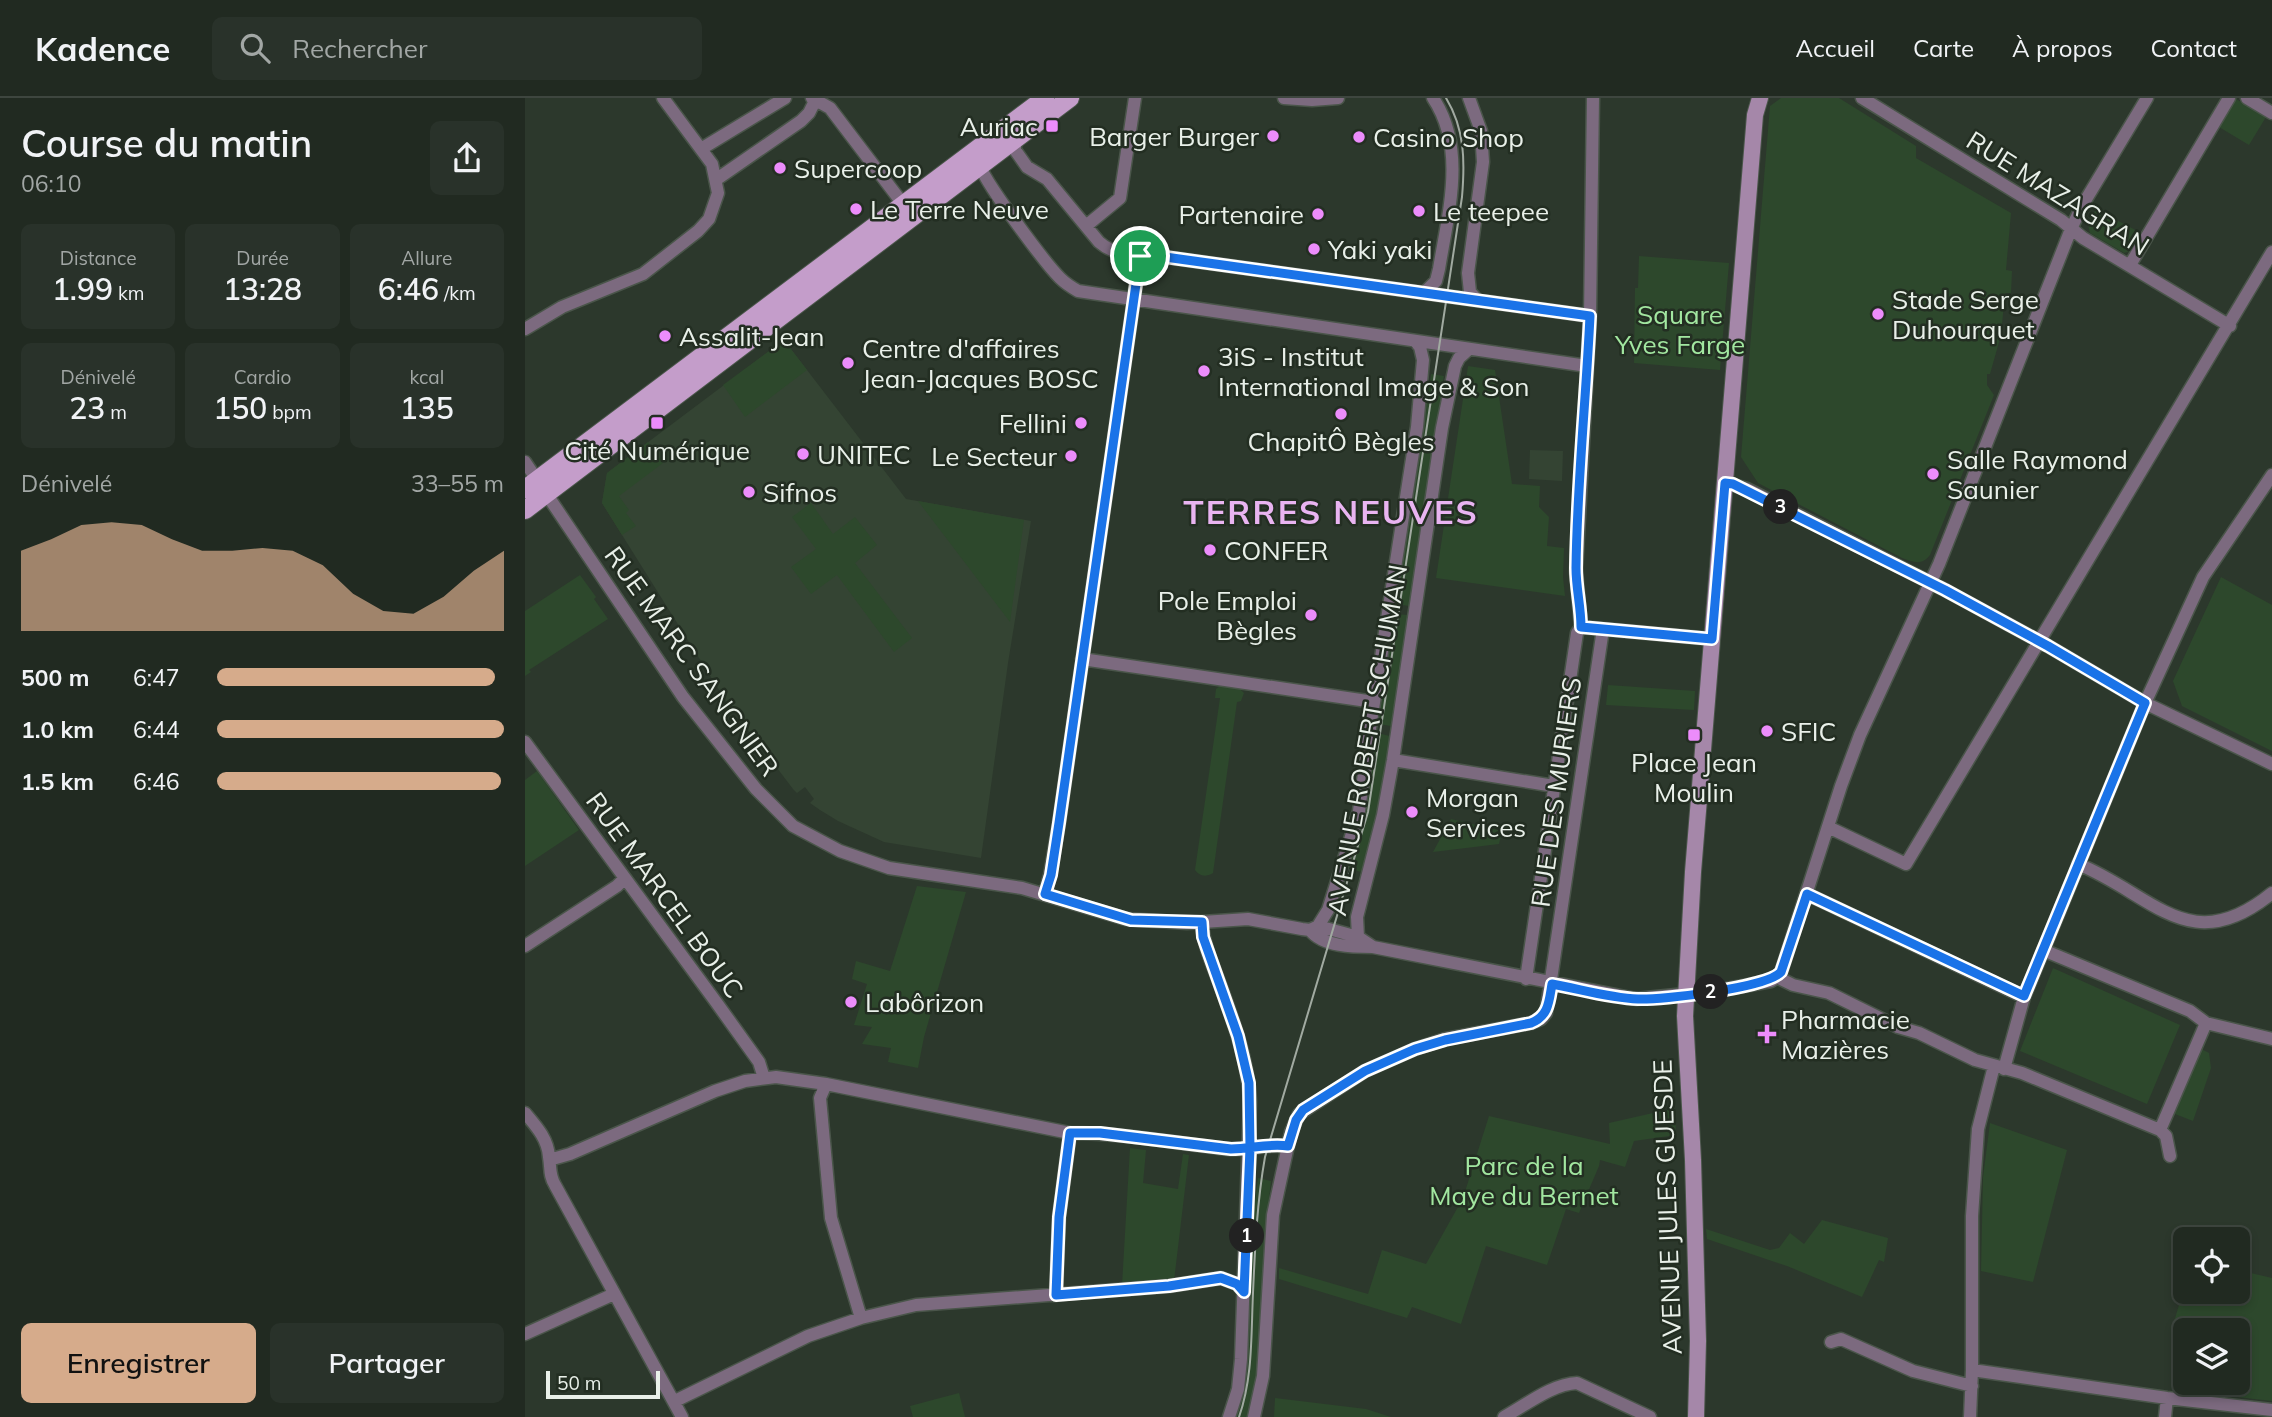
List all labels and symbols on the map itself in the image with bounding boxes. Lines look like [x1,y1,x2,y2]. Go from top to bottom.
place label: Auriac [960,110,1038,143]
marker: Auriac [1044,118,1060,134]
place label: Barger Burger [1089,120,1260,153]
place label: Casino Shop [1373,121,1524,154]
street label: RUE MAZAGRAN [1960,124,2156,262]
marker: Barger Burger [1265,128,1281,144]
marker: Casino Shop [1351,129,1367,145]
place label: Supercoop [794,152,922,185]
marker: Supercoop [772,160,788,176]
place label: Le Terre Neuve [870,193,1049,226]
place label: Le teepee [1433,195,1549,228]
place label: Partenaire [1178,198,1304,231]
marker: Le Terre Neuve [848,201,864,217]
marker: Le teepee [1411,203,1427,219]
marker: Partenaire [1310,206,1326,222]
pin [1110,226,1170,286]
place label: Yaki yaki [1327,233,1432,266]
marker: Yaki yaki [1306,241,1322,257]
place label: Stade Serge Duhourquet [1892,283,2039,346]
park label: Square Yves Farge [1614,298,1745,361]
marker: Stade Serge Duhourquet [1870,306,1886,322]
place label: Assalit-Jean [679,320,825,353]
marker: Assalit-Jean [657,328,673,344]
place label: Centre d'affaires Jean-Jacques BOSC [862,332,1099,395]
place label: 3iS - Institut International Image & Son [1218,340,1530,403]
marker: Centre d'affaires Jean-Jacques BOSC [840,355,856,371]
marker: 3iS - Institut International Image & Son [1196,363,1212,379]
marker: ChapitÔ Bègles [1333,406,1349,422]
place label: Fellini [999,407,1067,440]
marker: Cité Numérique [649,415,665,431]
marker: Fellini [1073,415,1089,431]
place label: ChapitÔ Bègles [1247,425,1435,458]
place label: Cité Numérique [564,434,750,467]
place label: UNITEC [817,438,911,471]
place label: Le Secteur [931,440,1058,473]
place label: Salle Raymond Saunier [1947,443,2128,506]
marker: UNITEC [795,446,811,462]
marker: Le Secteur [1063,448,1079,464]
marker: Salle Raymond Saunier [1925,466,1941,482]
place label: Sifnos [763,476,837,509]
marker: Sifnos [741,484,757,500]
pin: 3 [1763,490,1799,524]
district label: TERRES NEUVES [1183,491,1479,532]
place label: CONFER [1224,534,1329,567]
street label: RUE MARC SANGNIER [598,540,786,782]
marker: CONFER [1202,542,1218,558]
street label: AVENUE ROBERT SCHUMAN [1320,562,1414,918]
place label: Pole Emploi Bègles [1158,584,1297,647]
marker: Pole Emploi Bègles [1303,607,1319,623]
street label: RUE DES MURIERS [1524,675,1588,909]
place label: SFIC [1781,715,1836,748]
marker: SFIC [1759,723,1775,739]
marker: Place Jean Moulin [1686,727,1702,743]
place label: Place Jean Moulin [1631,746,1757,809]
place label: Morgan Services [1426,781,1526,844]
street label: RUE MARCEL BOUC [579,785,751,1005]
marker: Morgan Services [1404,804,1420,820]
pin: 2 [1693,974,1729,1010]
place label: Labôrizon [865,986,984,1019]
marker: Labôrizon [843,994,859,1010]
place label: Pharmacie Mazières [1781,1003,1910,1066]
marker: Pharmacie Mazières [1759,1026,1775,1042]
street label: AVENUE JULES GUESDE [1645,1059,1689,1355]
park label: Parc de la Maye du Bernet [1429,1149,1619,1212]
pin: 1 [1229,1218,1265,1254]
scale bar [546,1368,660,1400]

